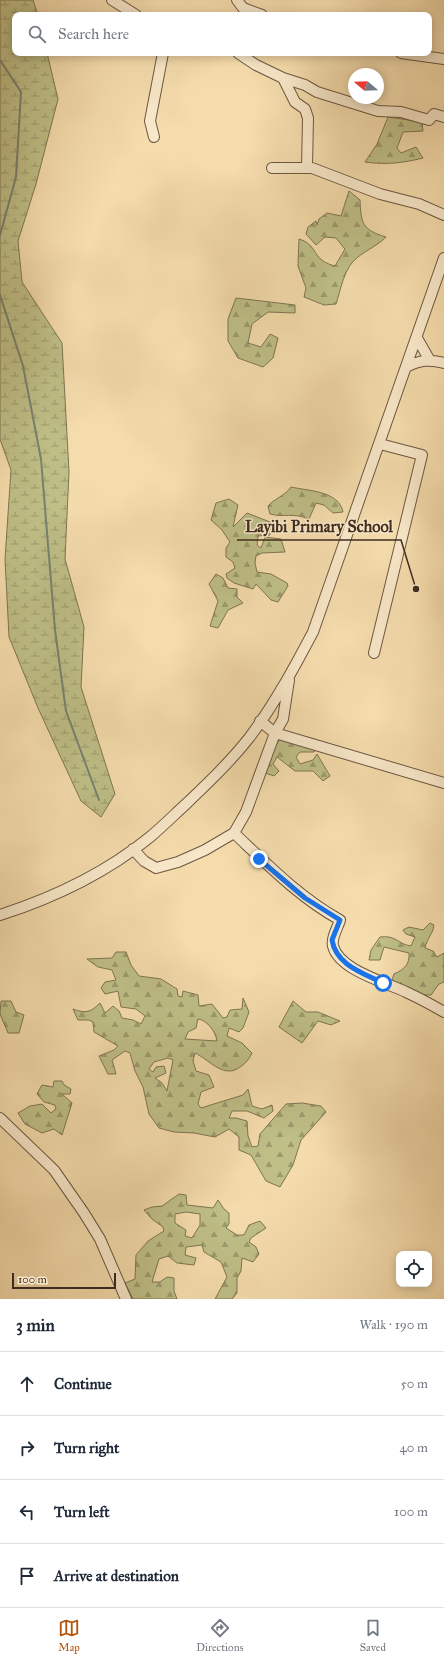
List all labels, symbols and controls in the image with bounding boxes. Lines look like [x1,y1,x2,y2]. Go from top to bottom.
search box [12,12,432,56]
icon: search [26,23,48,45]
text: Search here [58,25,129,43]
north arrow [348,68,384,104]
callout: Layibi Primary School [237,512,401,540]
text: Layibi Primary School [245,517,394,537]
route end [250,850,268,868]
route start [374,974,392,992]
map controls [396,1251,432,1287]
button: locate [396,1251,432,1287]
scale bar [12,1271,116,1290]
text: 100 m [18,1273,47,1286]
text: 3 min [16,1315,55,1336]
text: Walk · 190 m [359,1317,428,1333]
icon: ahead [16,1373,38,1395]
text: Continue [54,1375,112,1393]
text: 50 m [401,1376,428,1392]
icon: right [16,1437,38,1459]
text: Turn right [54,1439,119,1457]
text: 40 m [399,1440,428,1456]
icon: left [16,1501,38,1523]
text: Turn left [54,1503,110,1521]
text: 100 m [394,1504,428,1520]
icon: arrive [16,1565,38,1587]
text: Arrive at destination [54,1567,179,1585]
tab: Map [58,1617,80,1654]
tab: Directions [196,1617,244,1654]
tab: Saved [360,1617,386,1654]

